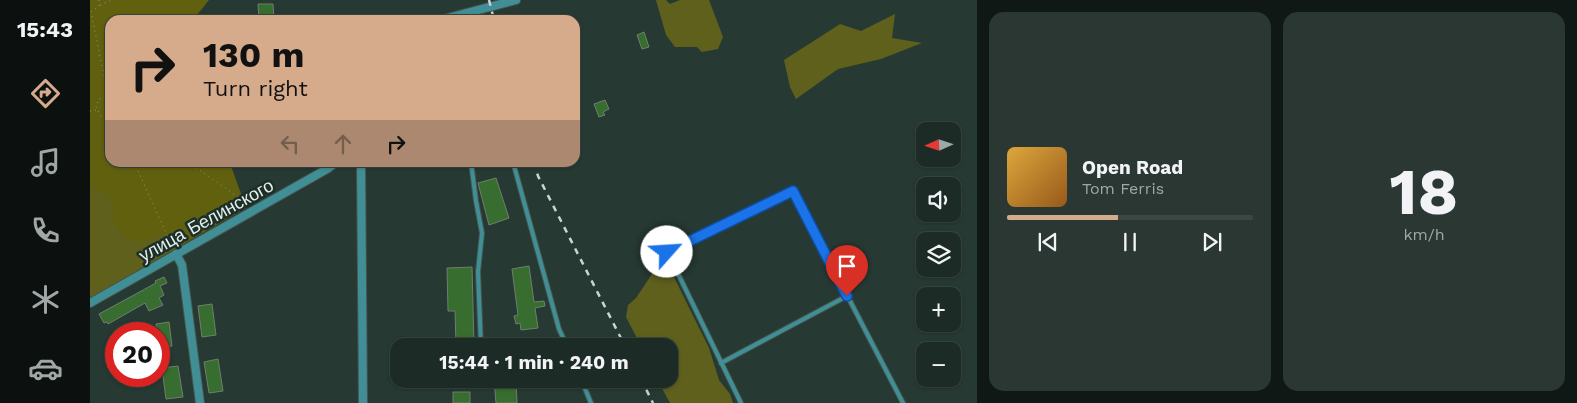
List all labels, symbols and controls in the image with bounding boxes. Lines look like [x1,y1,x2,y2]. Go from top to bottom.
text: 15:43 [17,17,73,42]
text: 130 m [203,34,304,76]
icon: right [120,35,185,100]
icon: directions [28,76,63,111]
text: Turn right [203,76,308,101]
north arrow [916,122,961,168]
map controls [916,122,961,387]
icon: left [276,130,304,158]
icon: ahead [329,130,357,158]
icon: right [382,130,410,158]
icon: music [28,145,63,180]
text: 18 [1390,154,1458,230]
text: Open Road [1082,156,1183,179]
street label: улица Белинского [135,174,277,266]
button: sound [916,177,961,222]
text: Tom Ferris [1082,179,1164,198]
icon: phone [28,213,63,248]
position arrow [640,225,692,277]
text: km/h [1403,225,1445,244]
icon: previous [1034,228,1062,256]
icon: pause [1116,228,1144,256]
icon: next [1198,228,1226,256]
button: layers [916,232,961,277]
pin [826,245,868,296]
icon: arrive [833,252,861,280]
icon: climate [28,282,63,317]
button: + [916,287,961,332]
speed limit sign: 20 [105,322,170,387]
button: − [916,342,961,387]
icon: car [28,351,63,386]
text: 15:44 · 1 min · 240 m [439,351,629,374]

